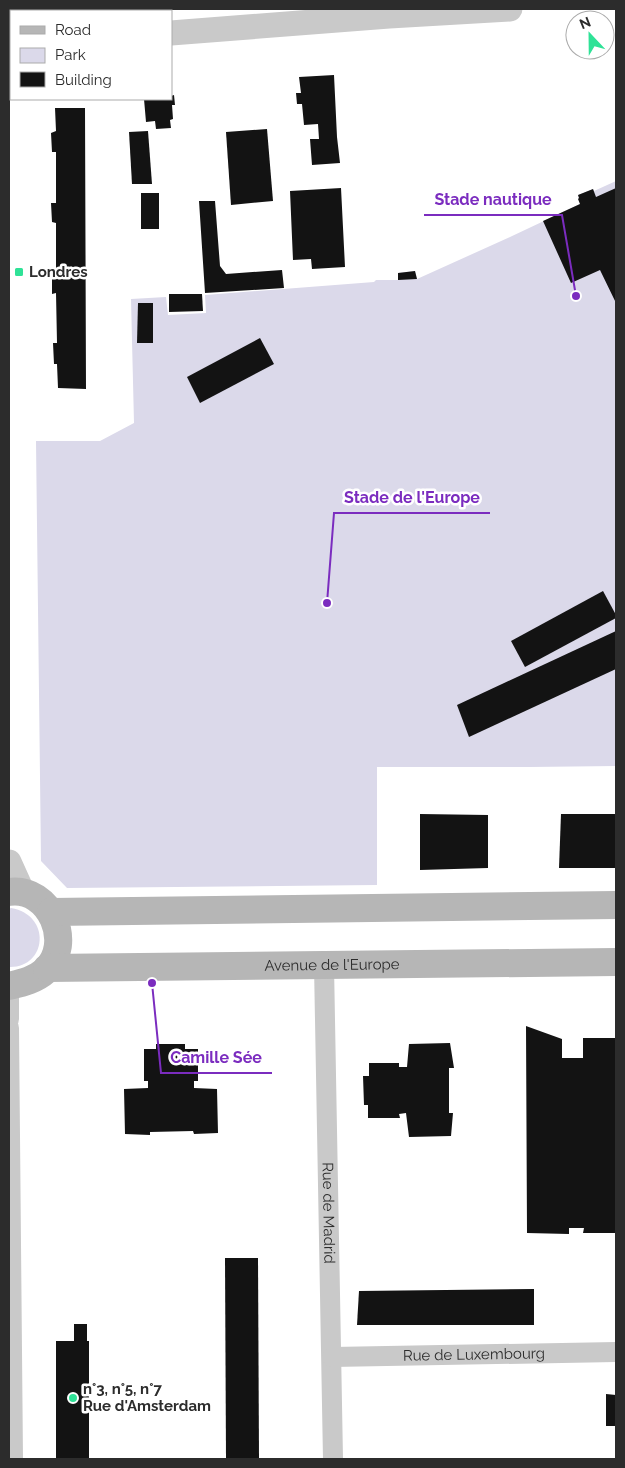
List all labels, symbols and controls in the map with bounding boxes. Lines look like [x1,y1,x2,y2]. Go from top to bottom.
legend [10,10,172,100]
north arrow [565,10,615,60]
text: N [577,14,593,32]
text: Road [55,21,91,39]
text: Park [55,46,86,64]
text: Building [55,71,112,89]
callout: Stade nautique [424,184,562,215]
text: Stade nautique [434,190,552,209]
place label: Londres [29,263,88,281]
marker: Londres [13,266,25,278]
callout: Stade de l'Europe [334,482,490,513]
text: Stade de l'Europe [344,488,480,507]
street label: Avenue de l'Europe [264,955,400,975]
callout: Camille Sée [161,1042,272,1073]
text: Camille Sée [170,1048,262,1067]
street label: Rue de Madrid [319,1162,338,1264]
street label: Rue de Luxembourg [403,1344,545,1365]
place label: n°3, n°5, n°7 Rue d'Amsterdam [83,1380,211,1415]
marker: n°3, n°5, n°7 Rue d'Amsterdam [67,1392,79,1404]

